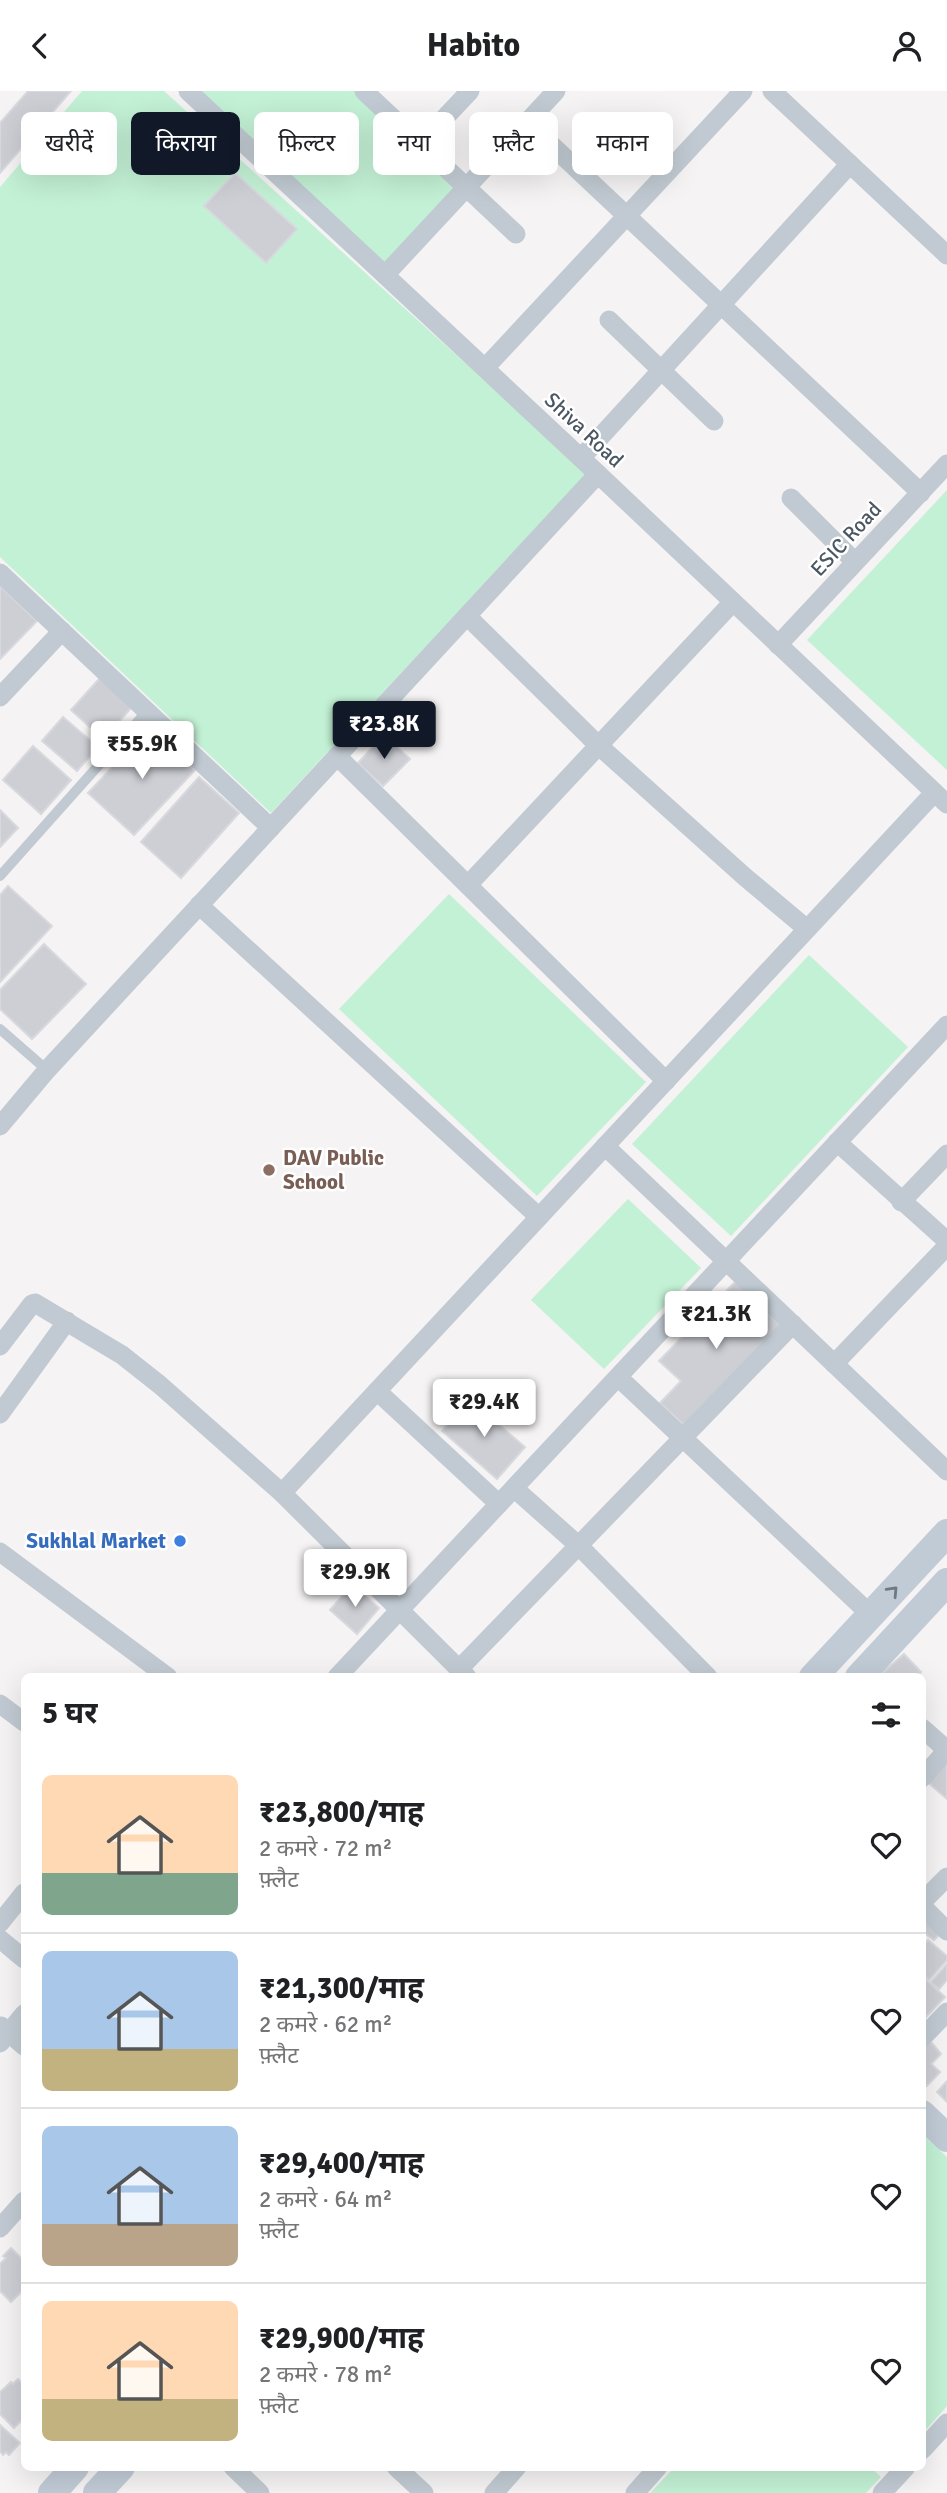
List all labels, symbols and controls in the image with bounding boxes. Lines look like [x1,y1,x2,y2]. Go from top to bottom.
text: Habito [427,26,520,65]
icon: back [21,27,59,65]
icon: person [888,27,926,65]
chip: खरीदें [21,112,117,175]
chip: किराया [131,112,240,175]
chip: फ़िल्टर [254,112,359,175]
chip: नया [373,112,455,175]
chip: फ़्लैट [469,112,558,175]
chip: मकान [572,112,673,175]
street label: Shiva Road [539,387,629,473]
street label: ESIC Road [805,497,887,581]
pin: ₹23.8K [327,701,441,761]
text: ₹23.8K [349,709,419,738]
pin: ₹55.9K [85,721,199,781]
text: ₹55.9K [107,729,177,758]
place label: DAV Public School [283,1145,384,1195]
marker: DAV Public School [261,1162,277,1178]
pin: ₹21.3K [659,1291,773,1351]
text: ₹21.3K [681,1299,751,1328]
pin: ₹29.4K [427,1379,541,1439]
text: ₹29.4K [449,1387,519,1416]
place label: Sukhlal Market [26,1528,166,1554]
marker: Sukhlal Market [172,1533,188,1549]
pin: ₹29.9K [298,1549,412,1609]
text: ₹29.9K [320,1557,390,1586]
one-way arrow [885,1586,898,1599]
text: 5 घर [42,1695,97,1732]
icon: filters [867,1696,905,1734]
text: ₹23,800/माह [259,1794,424,1831]
icon: home [98,1803,182,1887]
icon: heart [867,1826,905,1864]
text: 2 कमरे · 72 m² [259,1834,392,1863]
text: फ़्लैट [259,1865,299,1894]
text: ₹21,300/माह [259,1970,424,2007]
icon: home [98,1979,182,2063]
icon: heart [867,2002,905,2040]
text: 2 कमरे · 62 m² [259,2010,392,2039]
text: फ़्लैट [259,2041,299,2070]
text: ₹29,400/माह [259,2145,424,2182]
icon: home [98,2154,182,2238]
icon: heart [867,2177,905,2215]
text: 2 कमरे · 64 m² [259,2185,392,2214]
text: फ़्लैट [259,2216,299,2245]
text: ₹29,900/माह [259,2320,424,2357]
icon: home [98,2329,182,2413]
icon: heart [867,2352,905,2390]
text: 2 कमरे · 78 m² [259,2360,392,2389]
text: फ़्लैट [259,2391,299,2420]

